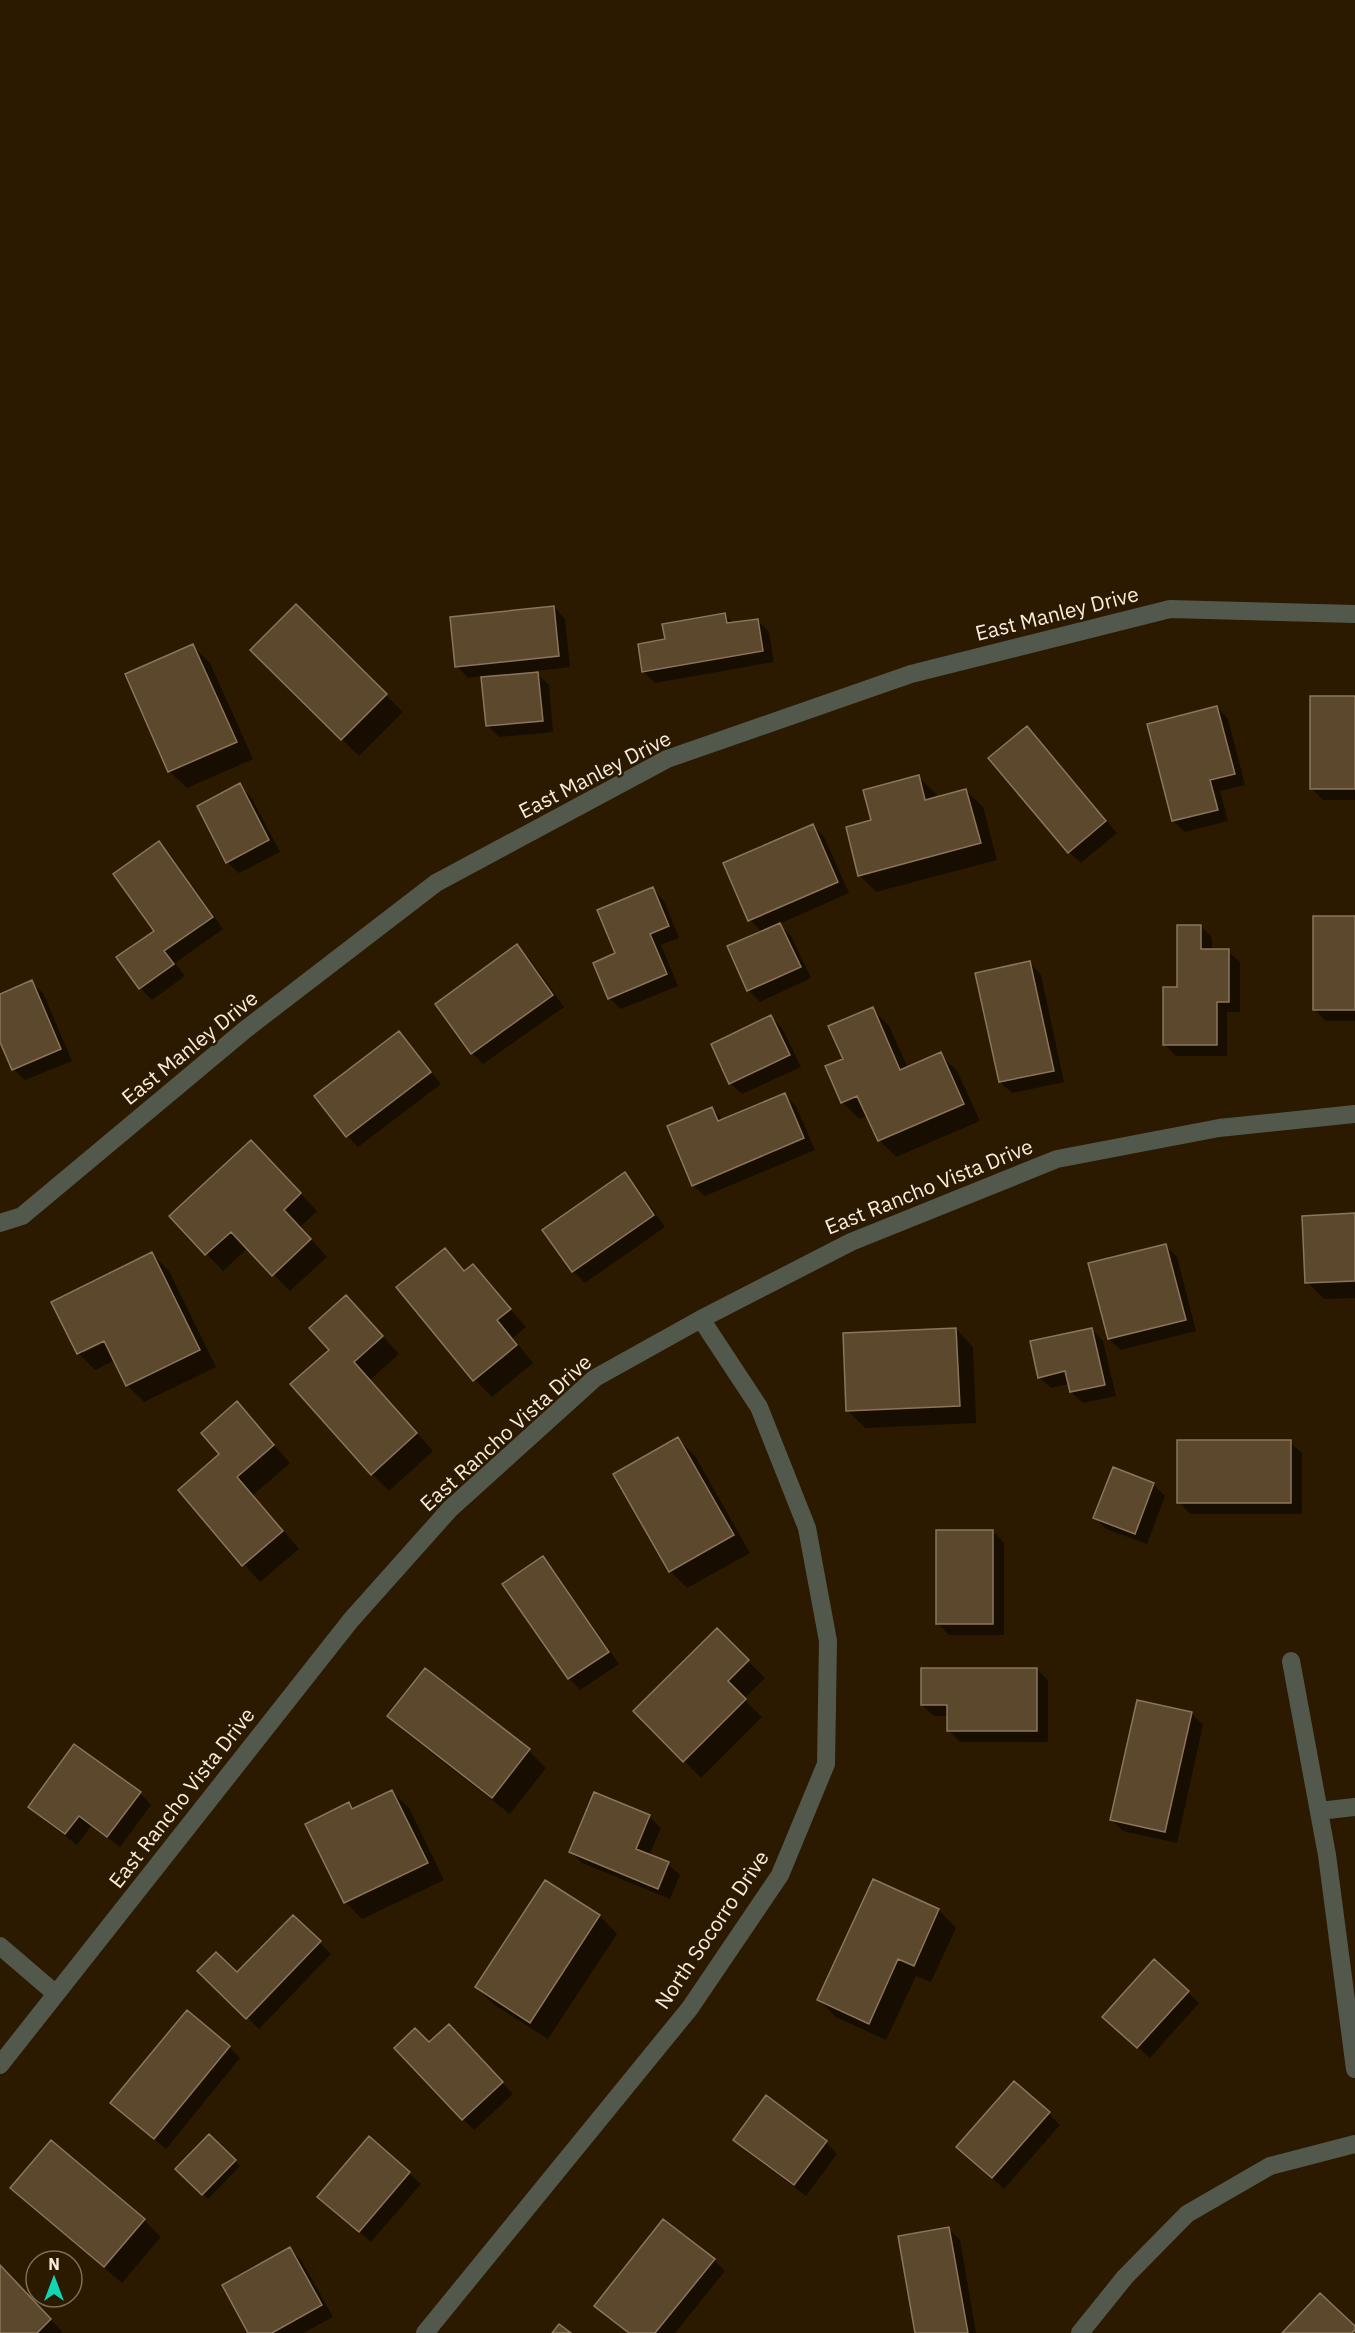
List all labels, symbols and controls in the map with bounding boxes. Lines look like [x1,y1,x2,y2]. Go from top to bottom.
street label: East Manley Drive [972,579,1141,647]
street label: East Manley Drive [514,724,675,825]
street label: East Manley Drive [116,984,263,1111]
street label: East Rancho Vista Drive [821,1132,1037,1241]
street label: East Rancho Vista Drive [414,1348,597,1517]
street label: East Rancho Vista Drive [102,1701,261,1893]
street label: North Socorro Drive [648,1845,775,2014]
north arrow [24,2249,84,2309]
text: N [48,2254,60,2274]

